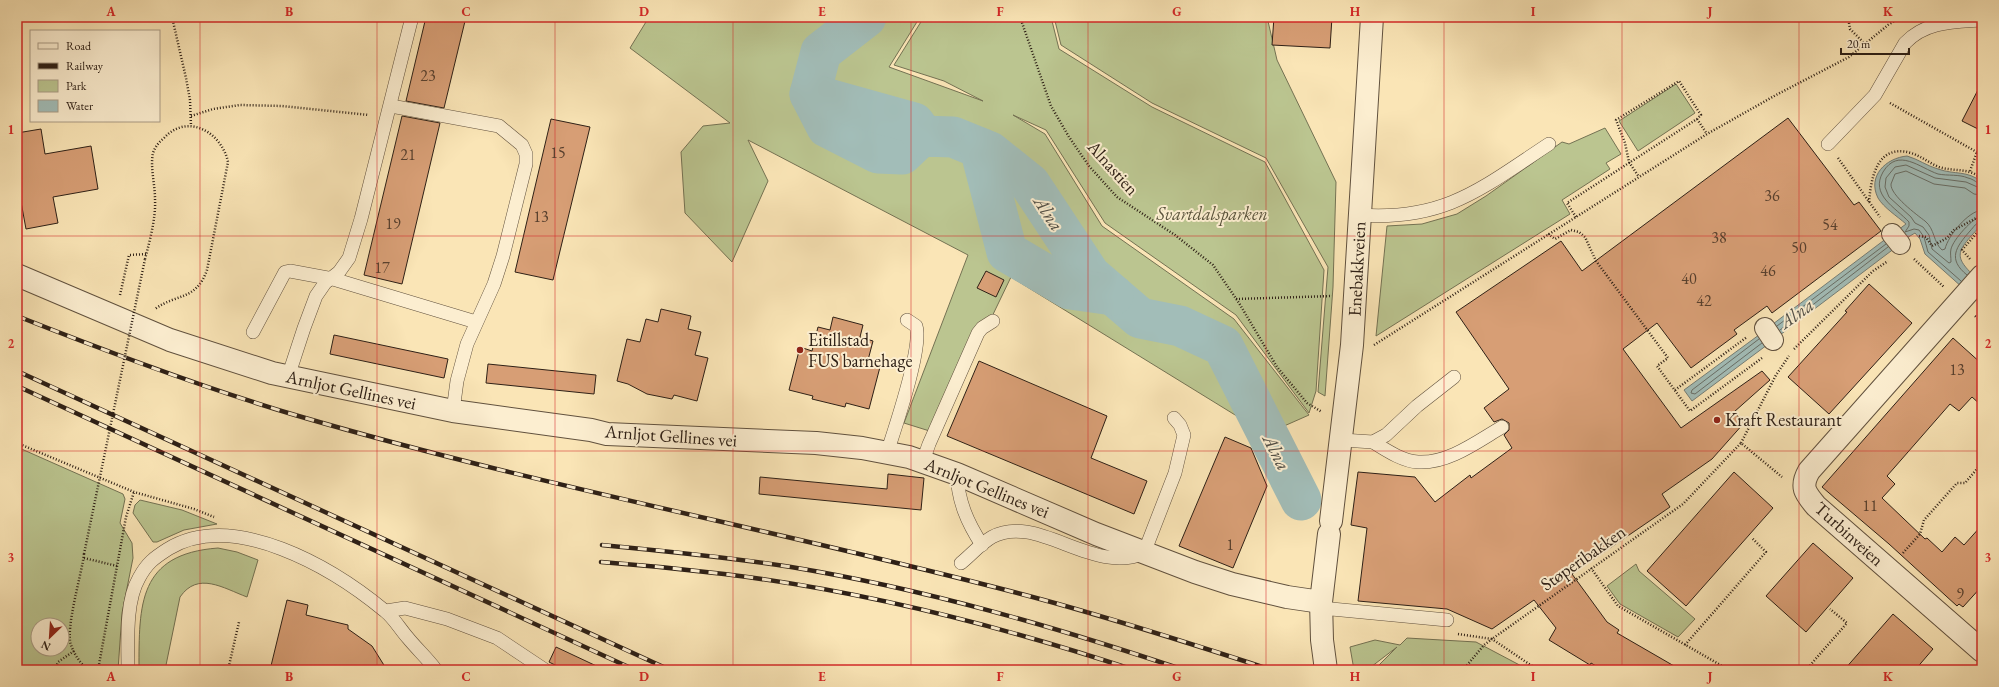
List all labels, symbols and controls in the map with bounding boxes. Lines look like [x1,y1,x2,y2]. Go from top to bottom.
text: A [105,3,116,20]
text: B [285,3,293,20]
text: C [461,3,471,20]
text: D [639,3,649,20]
text: E [818,3,826,20]
text: F [996,3,1004,20]
text: G [1172,3,1182,20]
text: H [1350,3,1361,20]
text: I [1531,3,1536,20]
text: J [1706,3,1713,20]
text: K [1883,3,1894,20]
legend [30,30,160,122]
scale bar [1841,30,1909,56]
text: 20 m [1847,36,1871,52]
text: Road [66,38,92,54]
text: Railway [66,58,104,74]
house number: 23 [420,65,436,86]
text: Park [66,78,87,94]
text: Water [66,98,93,114]
text: 1 [8,121,15,138]
text: 1 [1985,121,1992,138]
street label: Alnastien [1082,135,1144,200]
house number: 15 [550,142,566,163]
house number: 21 [400,144,416,165]
house number: 36 [1764,185,1780,206]
water label: Alna [1027,189,1069,236]
park label: Svartdalsparken [1155,202,1268,226]
house number: 13 [533,206,549,227]
house number: 19 [385,213,401,234]
house number: 54 [1822,214,1838,235]
street label: Enebakkveien [1343,220,1370,317]
house number: 38 [1711,227,1727,248]
house number: 50 [1791,237,1807,258]
house number: 17 [374,257,390,278]
house number: 46 [1760,260,1776,281]
house number: 40 [1681,268,1697,289]
house number: 42 [1696,290,1712,311]
water label: Alna [1772,292,1819,336]
place label: Eitillstad FUS barnehage [808,328,912,372]
text: 2 [8,335,15,352]
text: 2 [1985,335,1992,352]
marker: Eitillstad FUS barnehage [795,345,805,355]
house number: 13 [1949,359,1965,380]
street label: Arnljot Gellines vei [283,364,419,415]
place label: Kraft Restaurant [1725,408,1842,431]
marker: Kraft Restaurant [1712,415,1722,425]
street label: Arnljot Gellines vei [603,419,739,452]
water label: Alna [1256,428,1296,475]
street label: Arnljot Gellines vei [921,452,1053,523]
house number: 11 [1862,495,1878,516]
street label: Turbinveien [1810,496,1889,571]
street label: Støperibakken [1536,519,1630,595]
house number: 1 [1226,534,1234,555]
text: 3 [8,549,15,566]
text: 3 [1985,549,1992,566]
house number: 9 [1956,583,1964,604]
north arrow [30,617,70,657]
text: N [39,638,53,654]
text: A [105,668,116,685]
text: B [285,668,293,685]
text: C [461,668,471,685]
text: D [639,668,649,685]
text: E [818,668,826,685]
text: F [996,668,1004,685]
text: G [1172,668,1182,685]
text: H [1350,668,1361,685]
text: I [1531,668,1536,685]
text: J [1706,668,1713,685]
text: K [1883,668,1894,685]

